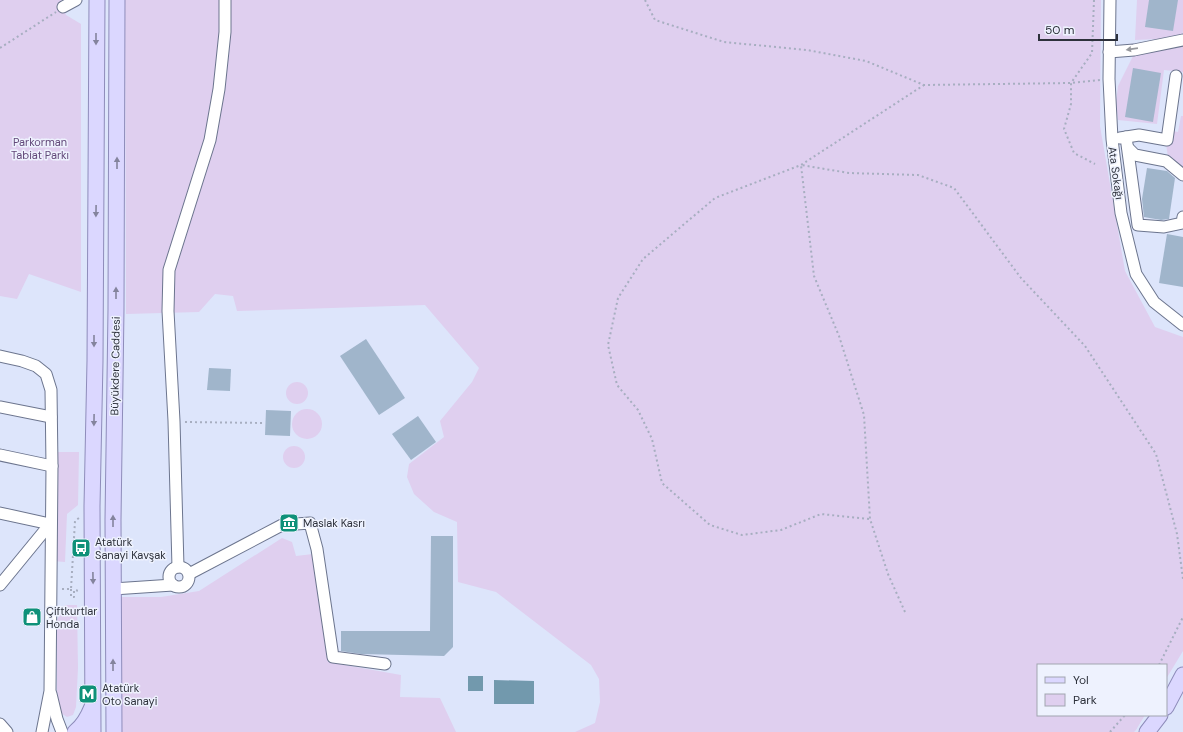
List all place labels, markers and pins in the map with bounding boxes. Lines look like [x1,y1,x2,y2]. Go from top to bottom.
museum icon: Maslak Kasrı [278,512,300,534]
place label: Maslak Kasrı [303,516,365,530]
place label: Atatürk Sanayi Kavşak [95,535,166,562]
bus stop icon: Atatürk Sanayi Kavşak [70,537,92,559]
place label: Çiftkurtlar Honda [46,604,97,631]
shop icon: Çiftkurtlar Honda [21,606,43,628]
place label: Atatürk Oto Sanayi [102,681,157,708]
metro station icon: Atatürk Oto Sanayi [77,683,99,705]

